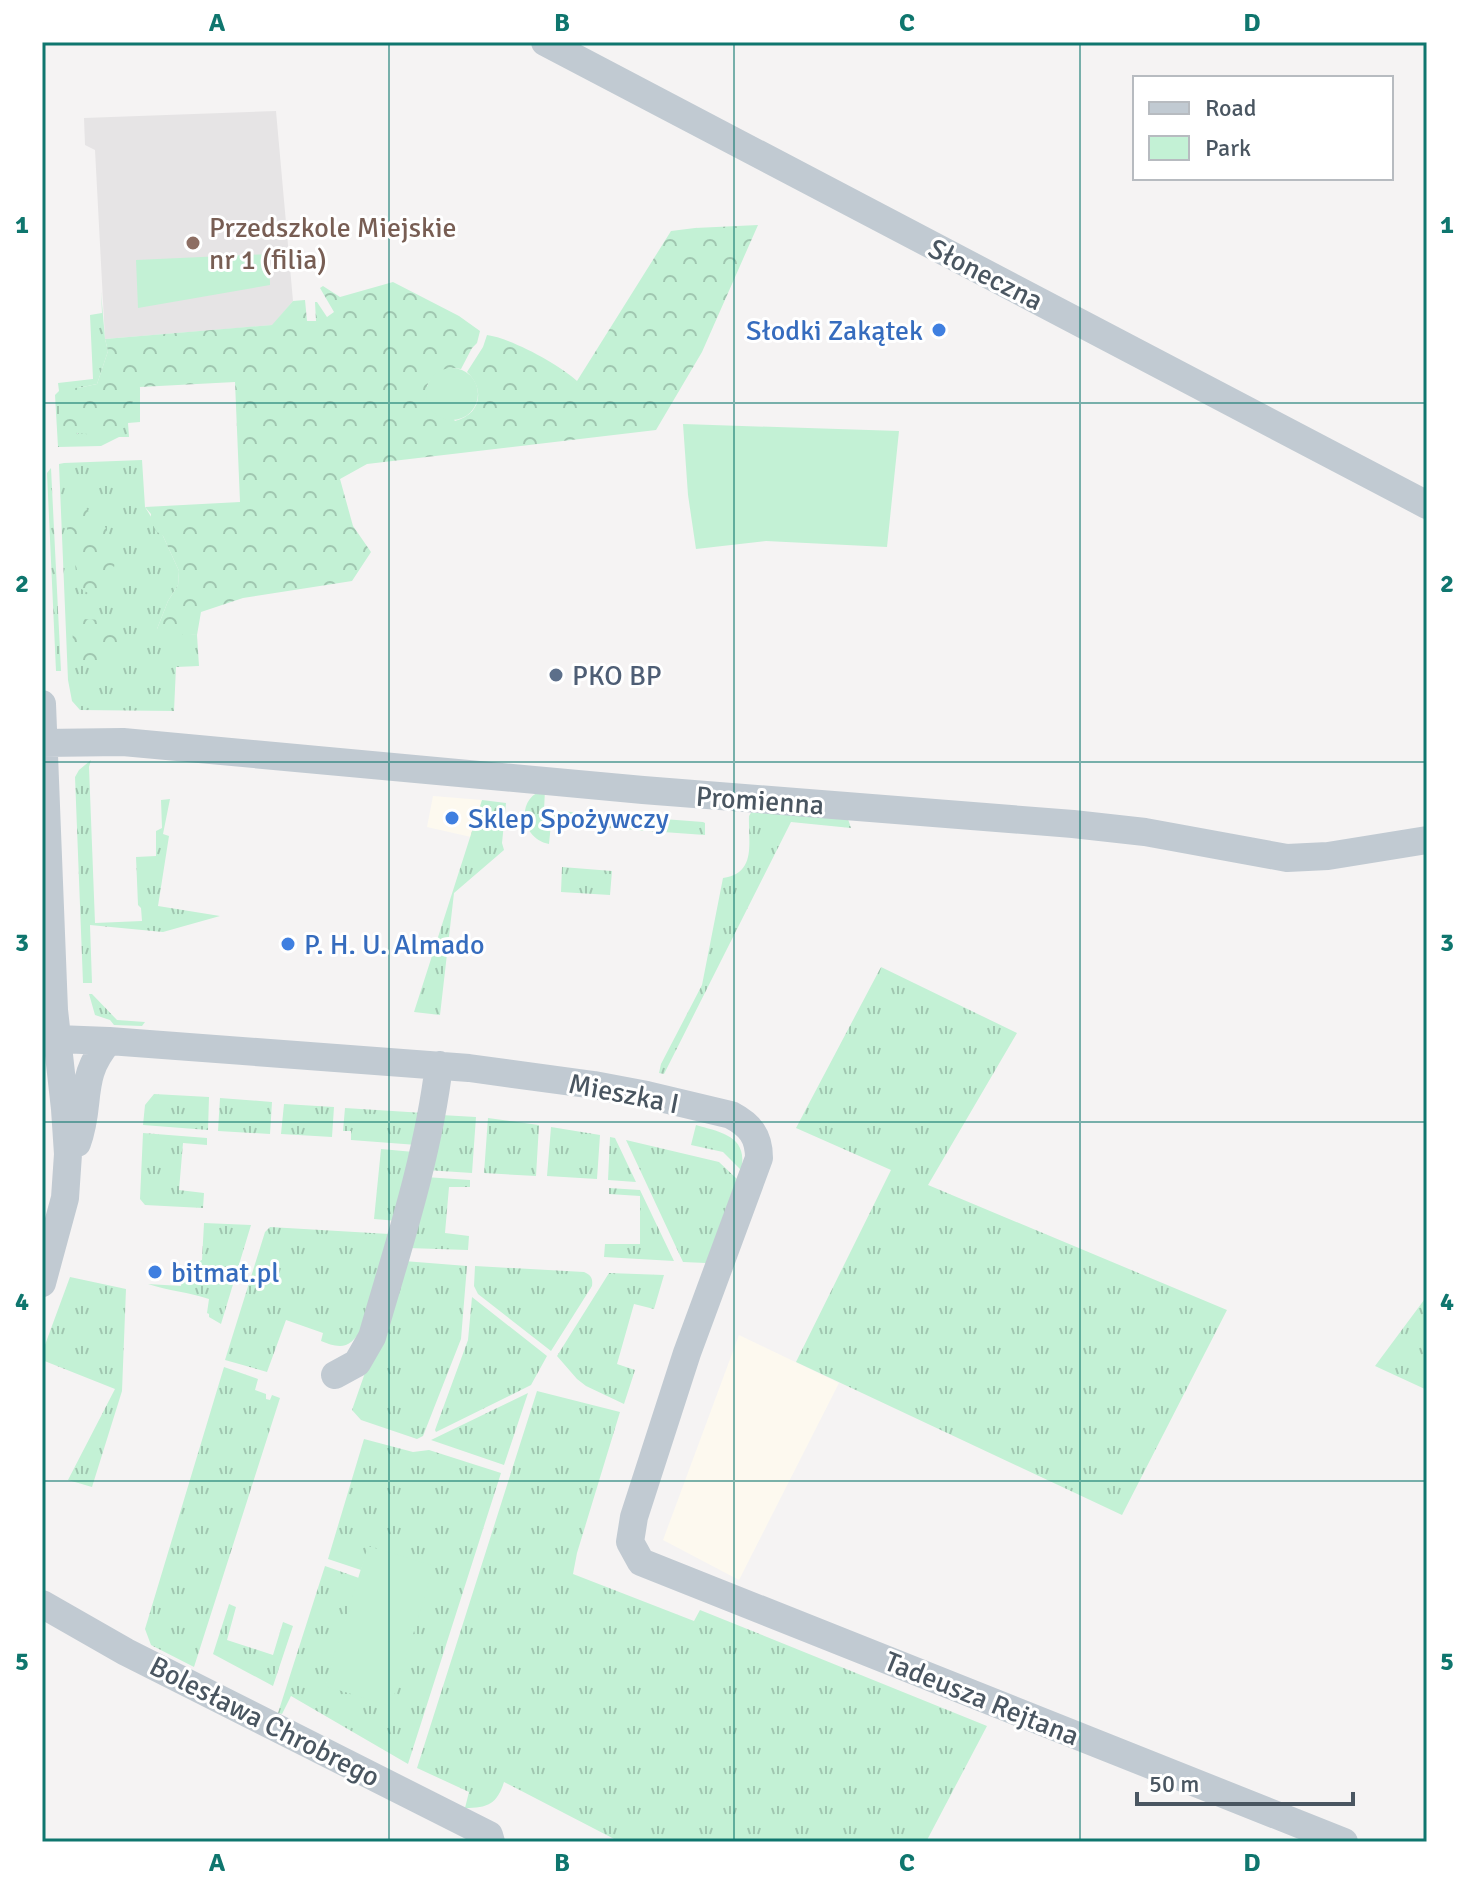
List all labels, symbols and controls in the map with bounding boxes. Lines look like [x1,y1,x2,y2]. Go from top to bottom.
text: A [209,7,226,39]
text: B [554,7,570,39]
text: C [899,7,915,39]
text: D [1243,7,1261,39]
legend [1133,76,1393,180]
text: Road [1205,93,1256,123]
text: Park [1205,133,1251,163]
text: 1 [15,209,29,241]
text: 1 [1440,209,1454,241]
place label: Przedszkole Miejskie nr 1 (filia) [209,211,457,277]
street label: Słoneczna [923,232,1048,318]
marker: Przedszkole Miejskie nr 1 (filia) [184,234,202,252]
place label: Słodki Zakątek [746,314,923,348]
marker: Słodki Zakątek [930,321,948,339]
text: 2 [15,568,29,600]
text: 2 [1440,568,1454,600]
place label: PKO BP [572,659,662,693]
marker: PKO BP [547,666,565,684]
street label: Promienna [695,780,825,822]
place label: Sklep Spożywczy [468,802,669,836]
marker: Sklep Spożywczy [443,809,461,827]
text: 3 [15,927,29,959]
text: 3 [1440,927,1454,959]
place label: P. H. U. Almado [304,928,485,962]
marker: P. H. U. Almado [279,935,297,953]
street label: Mieszka I [566,1067,682,1121]
place label: bitmat.pl [171,1256,279,1290]
marker: bitmat.pl [146,1263,164,1281]
text: 4 [15,1286,29,1318]
text: 4 [1440,1286,1454,1318]
street label: Tadeusza Rejtana [879,1644,1084,1753]
text: 5 [15,1646,29,1678]
text: 5 [1440,1646,1454,1678]
street label: Bolesława Chrobrego [144,1649,385,1795]
scale bar [1137,1756,1353,1806]
text: 50 m [1149,1769,1199,1799]
text: A [209,1847,226,1879]
text: B [554,1847,570,1879]
text: C [899,1847,915,1879]
text: D [1243,1847,1261,1879]

